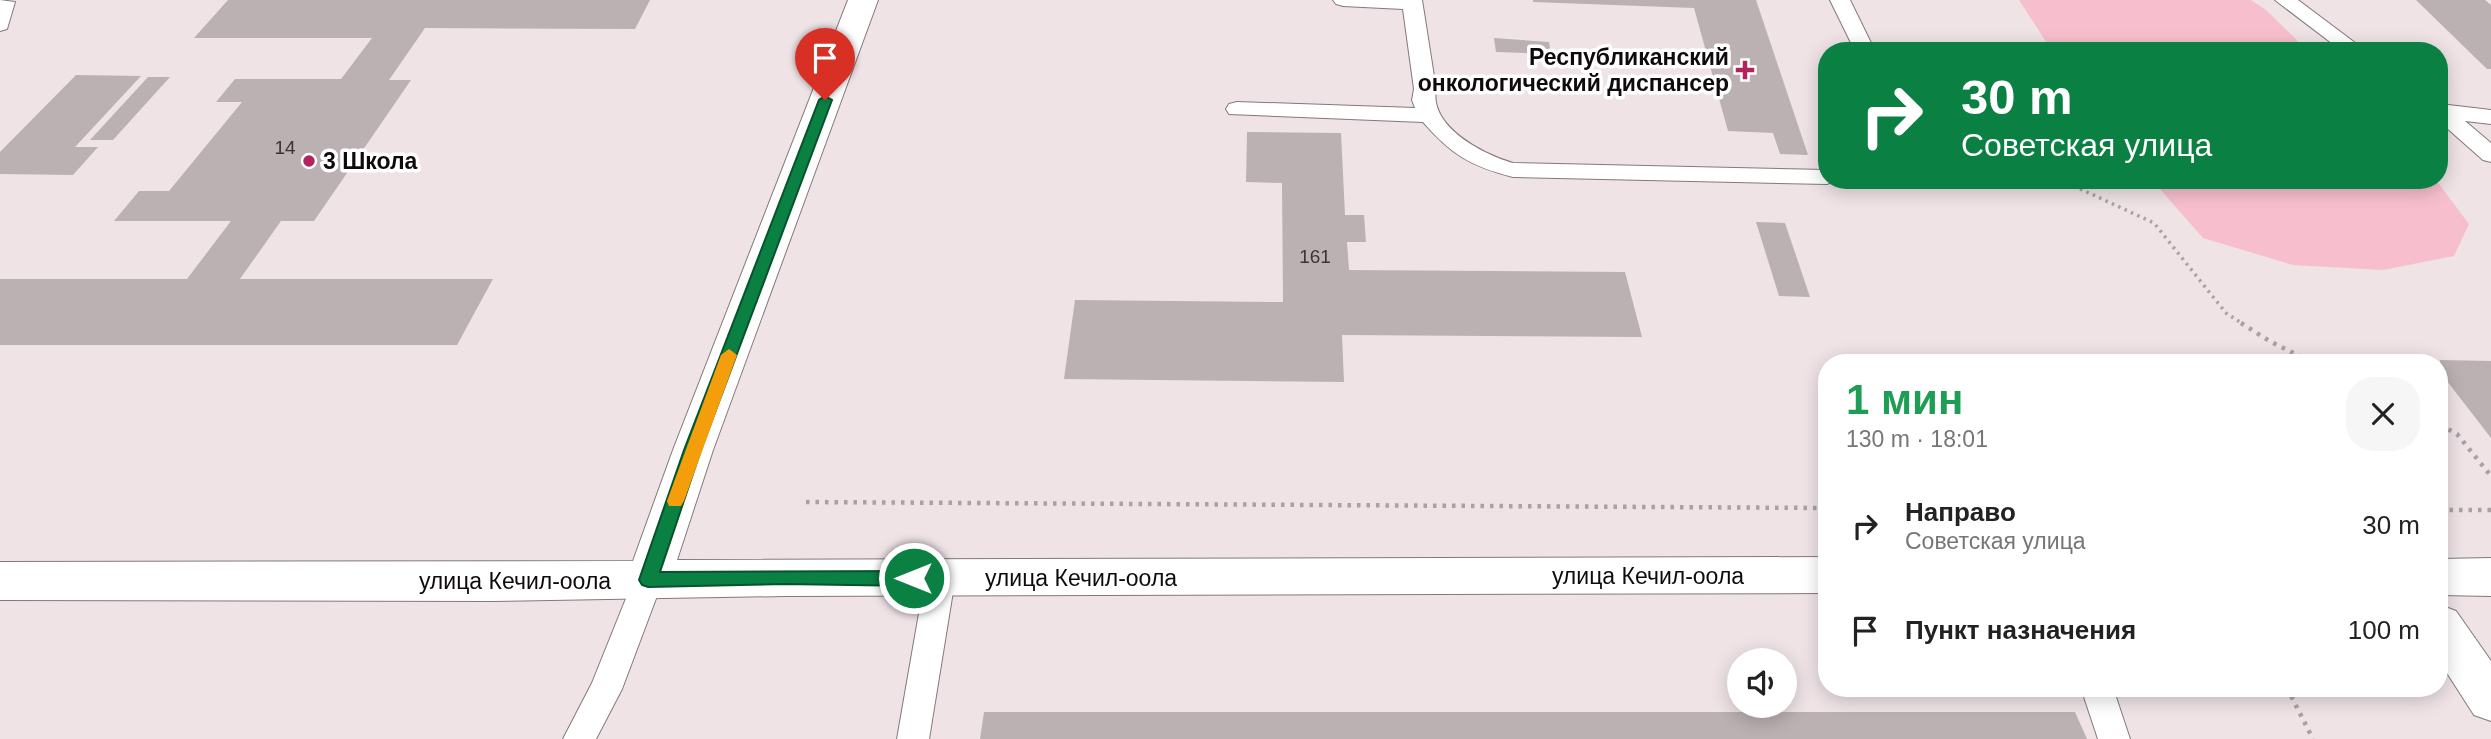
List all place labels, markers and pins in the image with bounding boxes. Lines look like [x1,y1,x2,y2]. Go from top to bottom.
pin [795,28,855,100]
place label: Республиканский онкологический диспансер [1418,44,1729,96]
marker: Республиканский онкологический диспансер [1735,60,1755,80]
place label: 3 Школа [323,148,418,174]
marker: 3 Школа [301,153,317,169]

